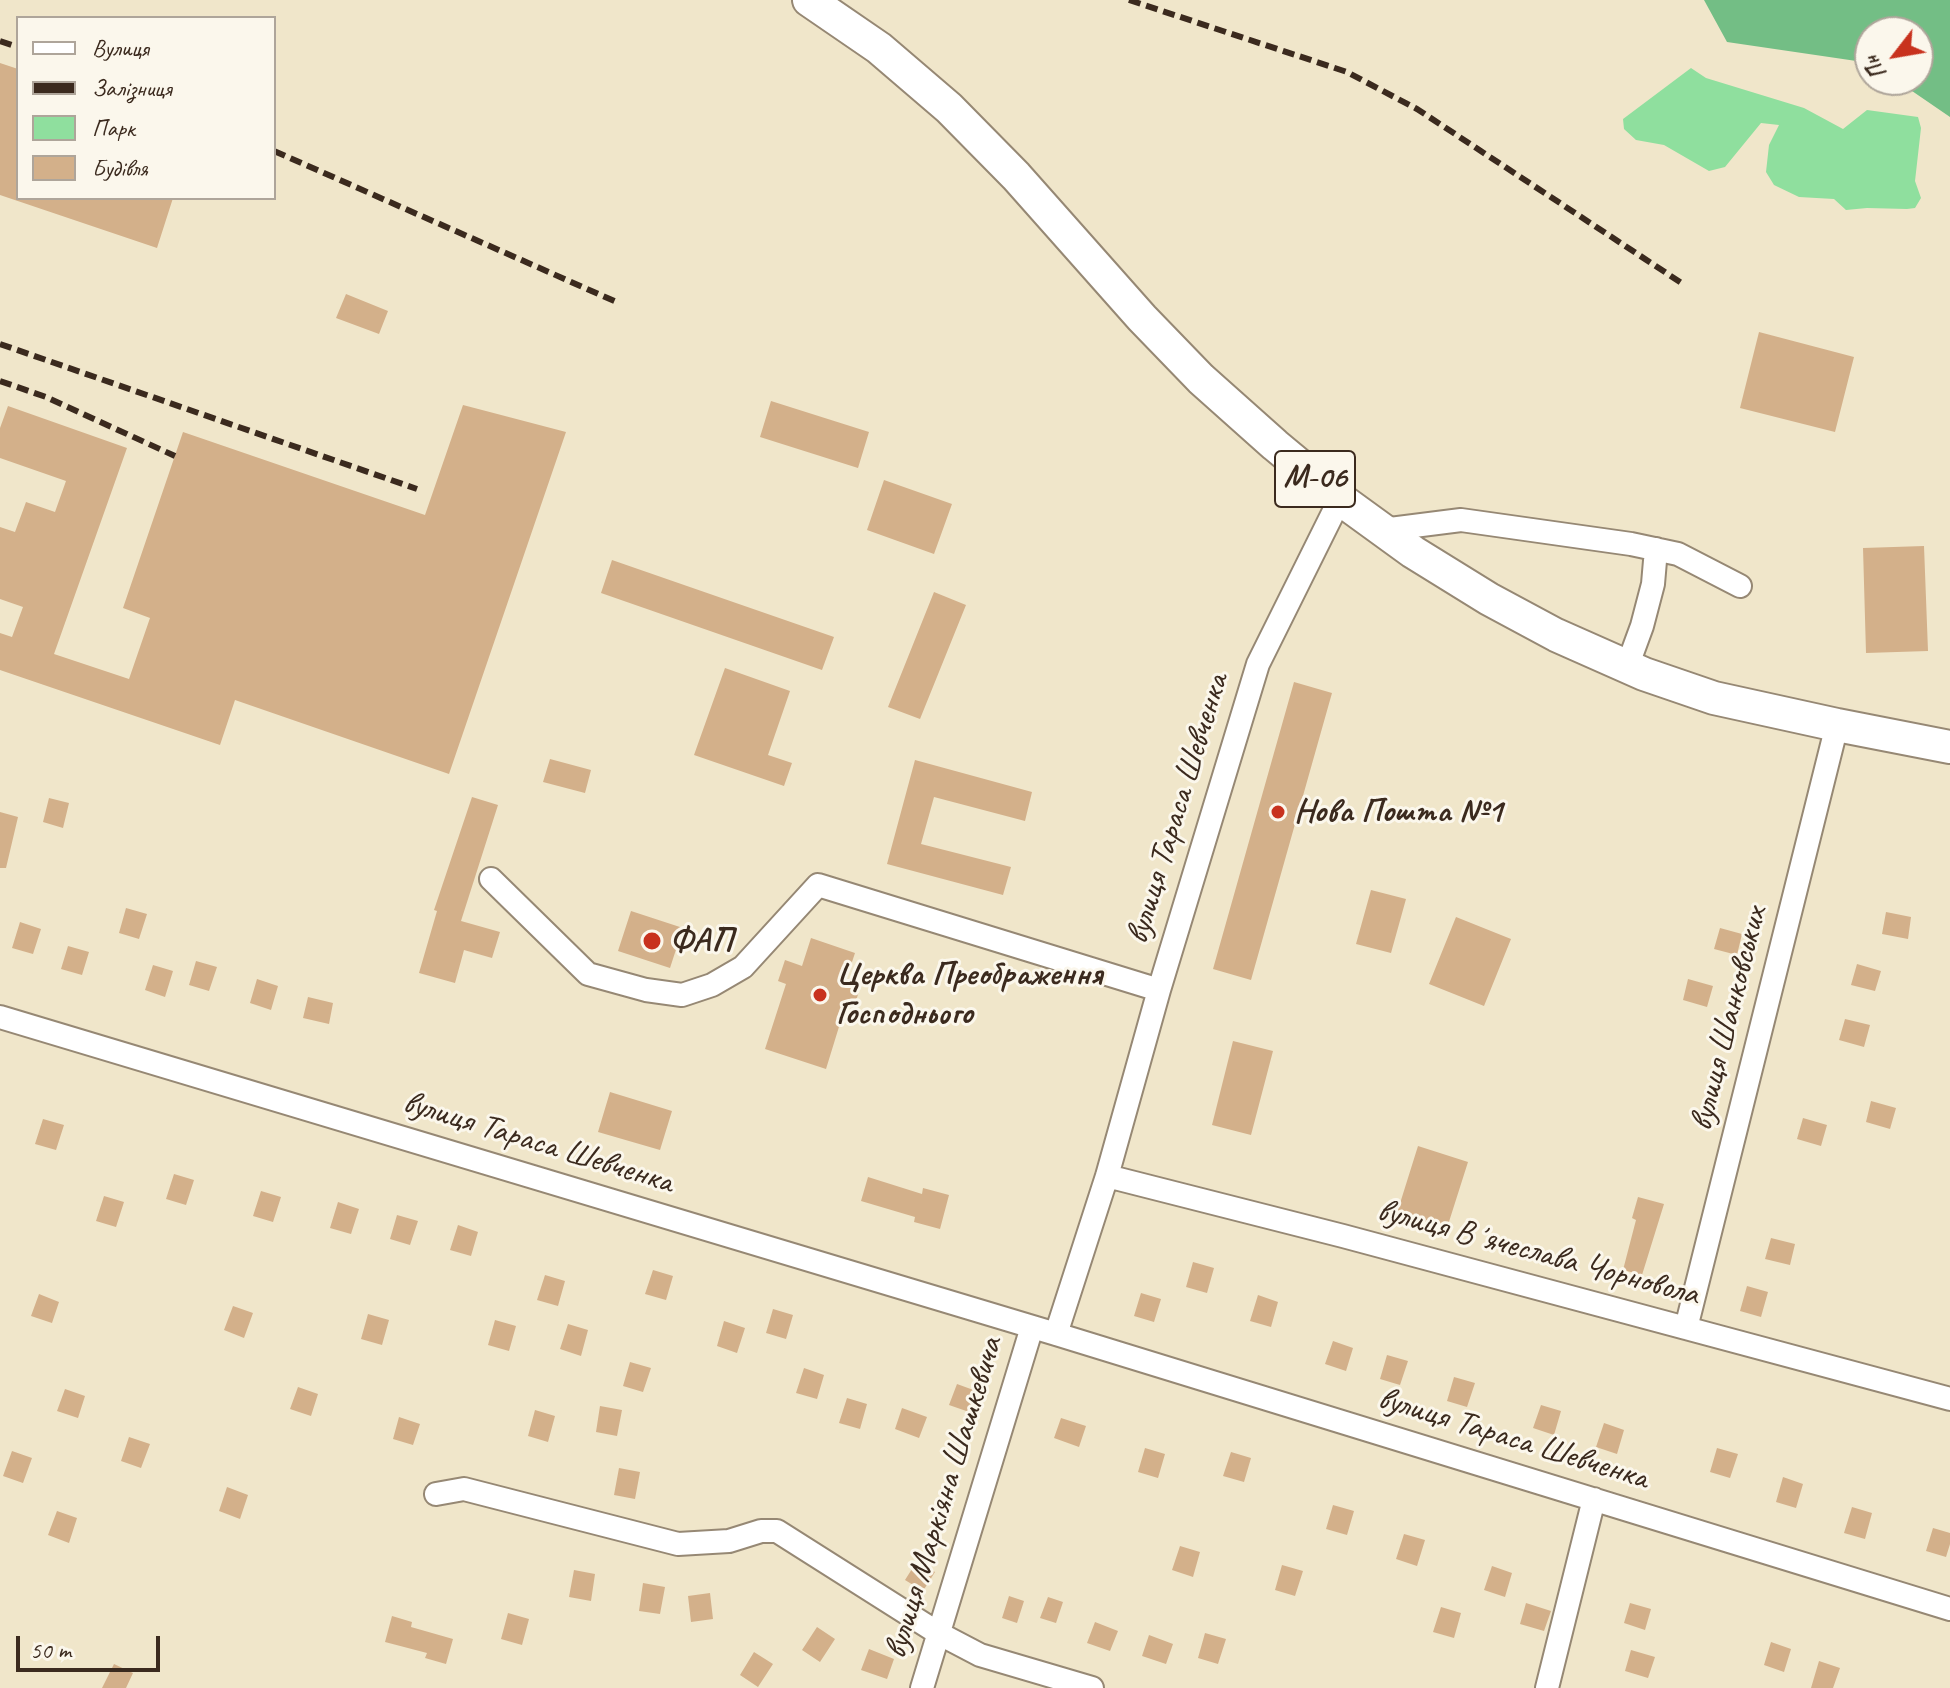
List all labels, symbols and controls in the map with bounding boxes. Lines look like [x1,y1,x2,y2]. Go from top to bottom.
legend [16,16,276,200]
north arrow [1854,16,1934,96]
text: Вулиця [92,33,149,63]
text: Пн [1857,50,1893,84]
text: Залізниця [92,73,171,103]
text: Парк [92,113,135,143]
text: Будівля [92,153,148,183]
road number: М-06 [1275,451,1355,507]
street label: вулиця Тараса Шевченка [1118,669,1238,949]
place label: Нова Пошта №1 [1294,792,1502,832]
marker: Нова Пошта №1 [1269,803,1287,821]
street label: вулиця Шанковських [1681,903,1777,1135]
place label: ФАП [670,921,732,961]
marker: ФАП [641,930,663,952]
place label: Церква Преображення Господнього [836,955,1102,1034]
marker: Церква Преображення Господнього [811,986,829,1004]
street label: вулиця Тараса Шевченка [398,1083,678,1203]
street label: вулиця Вʼячеслава Чорновола [1373,1190,1703,1316]
street label: вулиця Маркіяна Шашкевича [876,1332,1012,1664]
street label: вулиця Тараса Шевченка [1373,1379,1653,1499]
scale bar [20,1620,164,1670]
text: 50 m [30,1635,71,1665]

